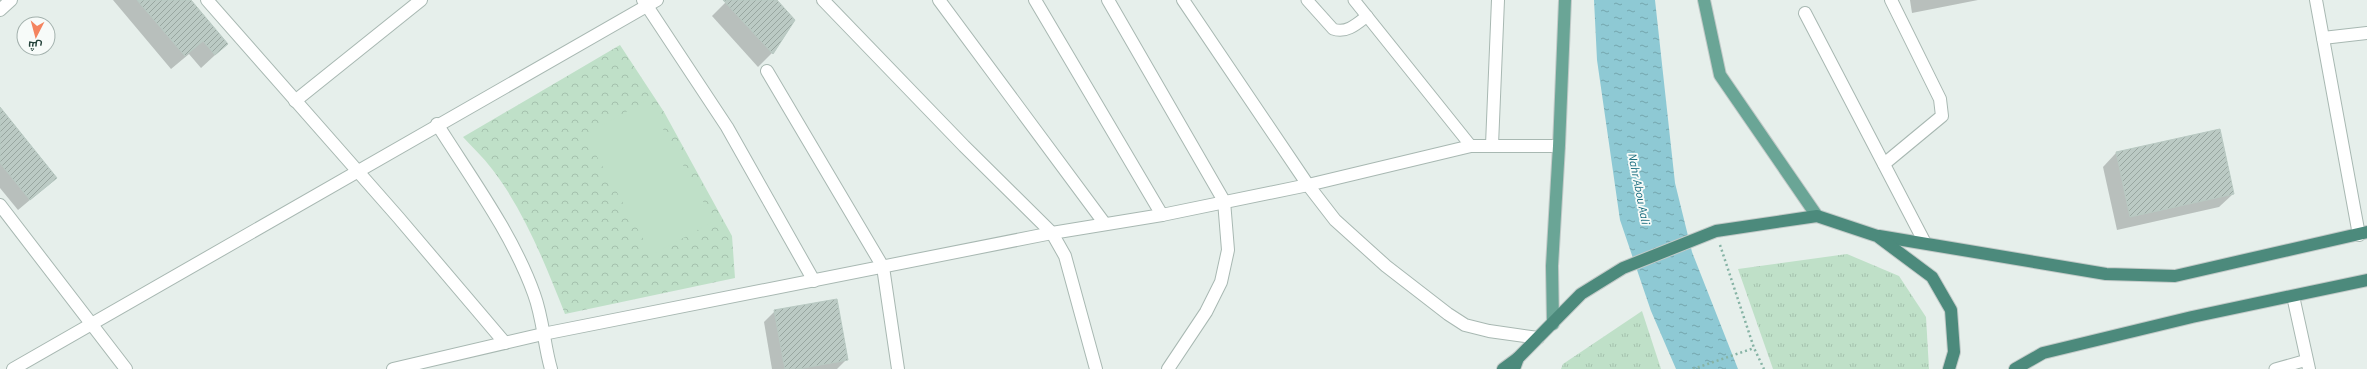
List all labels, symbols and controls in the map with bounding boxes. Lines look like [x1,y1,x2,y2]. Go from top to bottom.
north arrow [16,16,56,56]
text: ش [27,37,43,54]
water label: Nahr Abou Aali [1623,152,1654,226]

